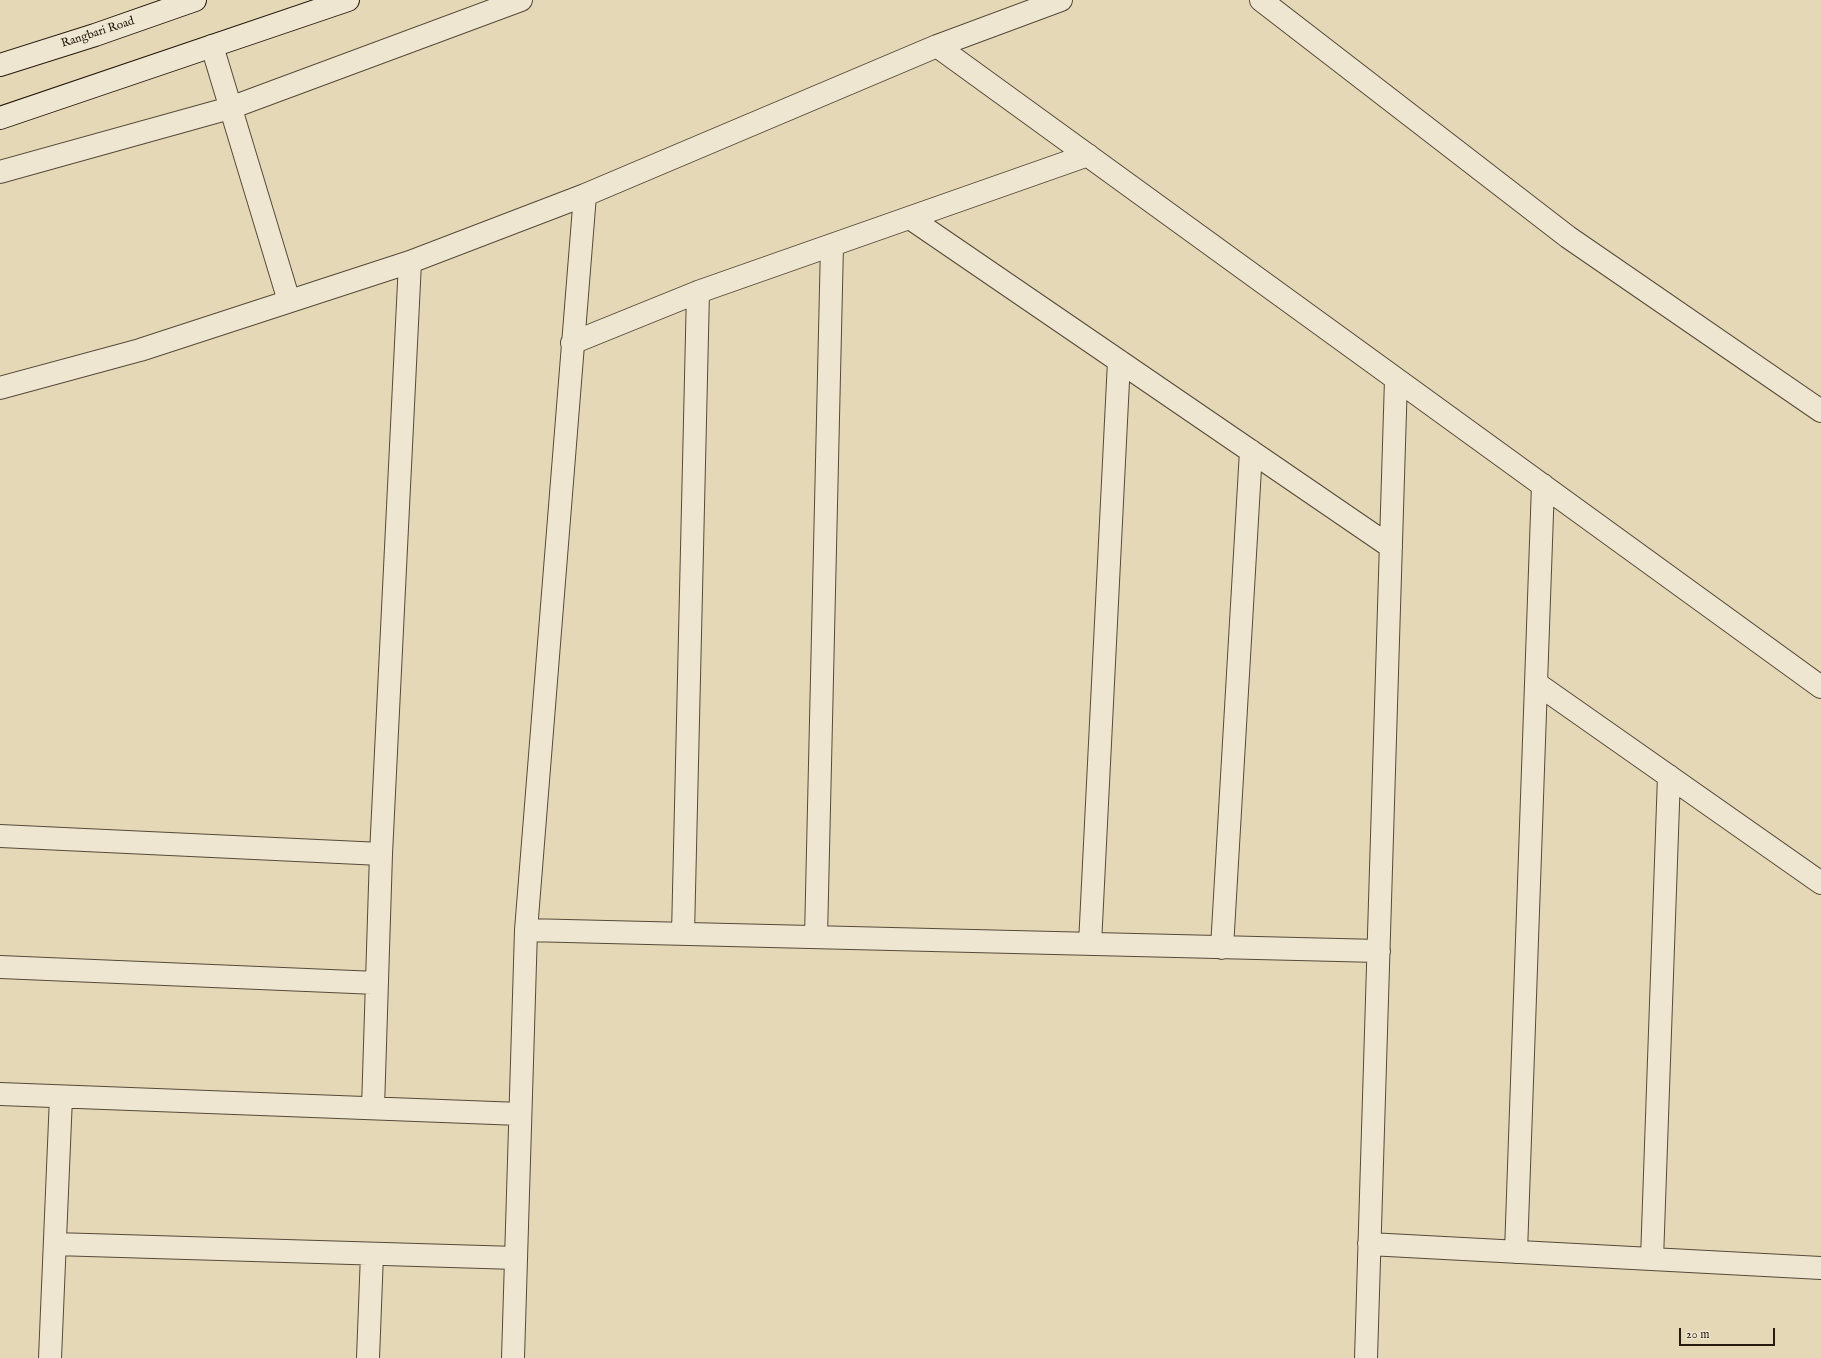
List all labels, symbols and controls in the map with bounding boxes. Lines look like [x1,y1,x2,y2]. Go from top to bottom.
street label: Rangbari Road [60,14,136,52]
scale bar [1681,1320,1777,1346]
text: 20 m [1686,1327,1709,1342]

